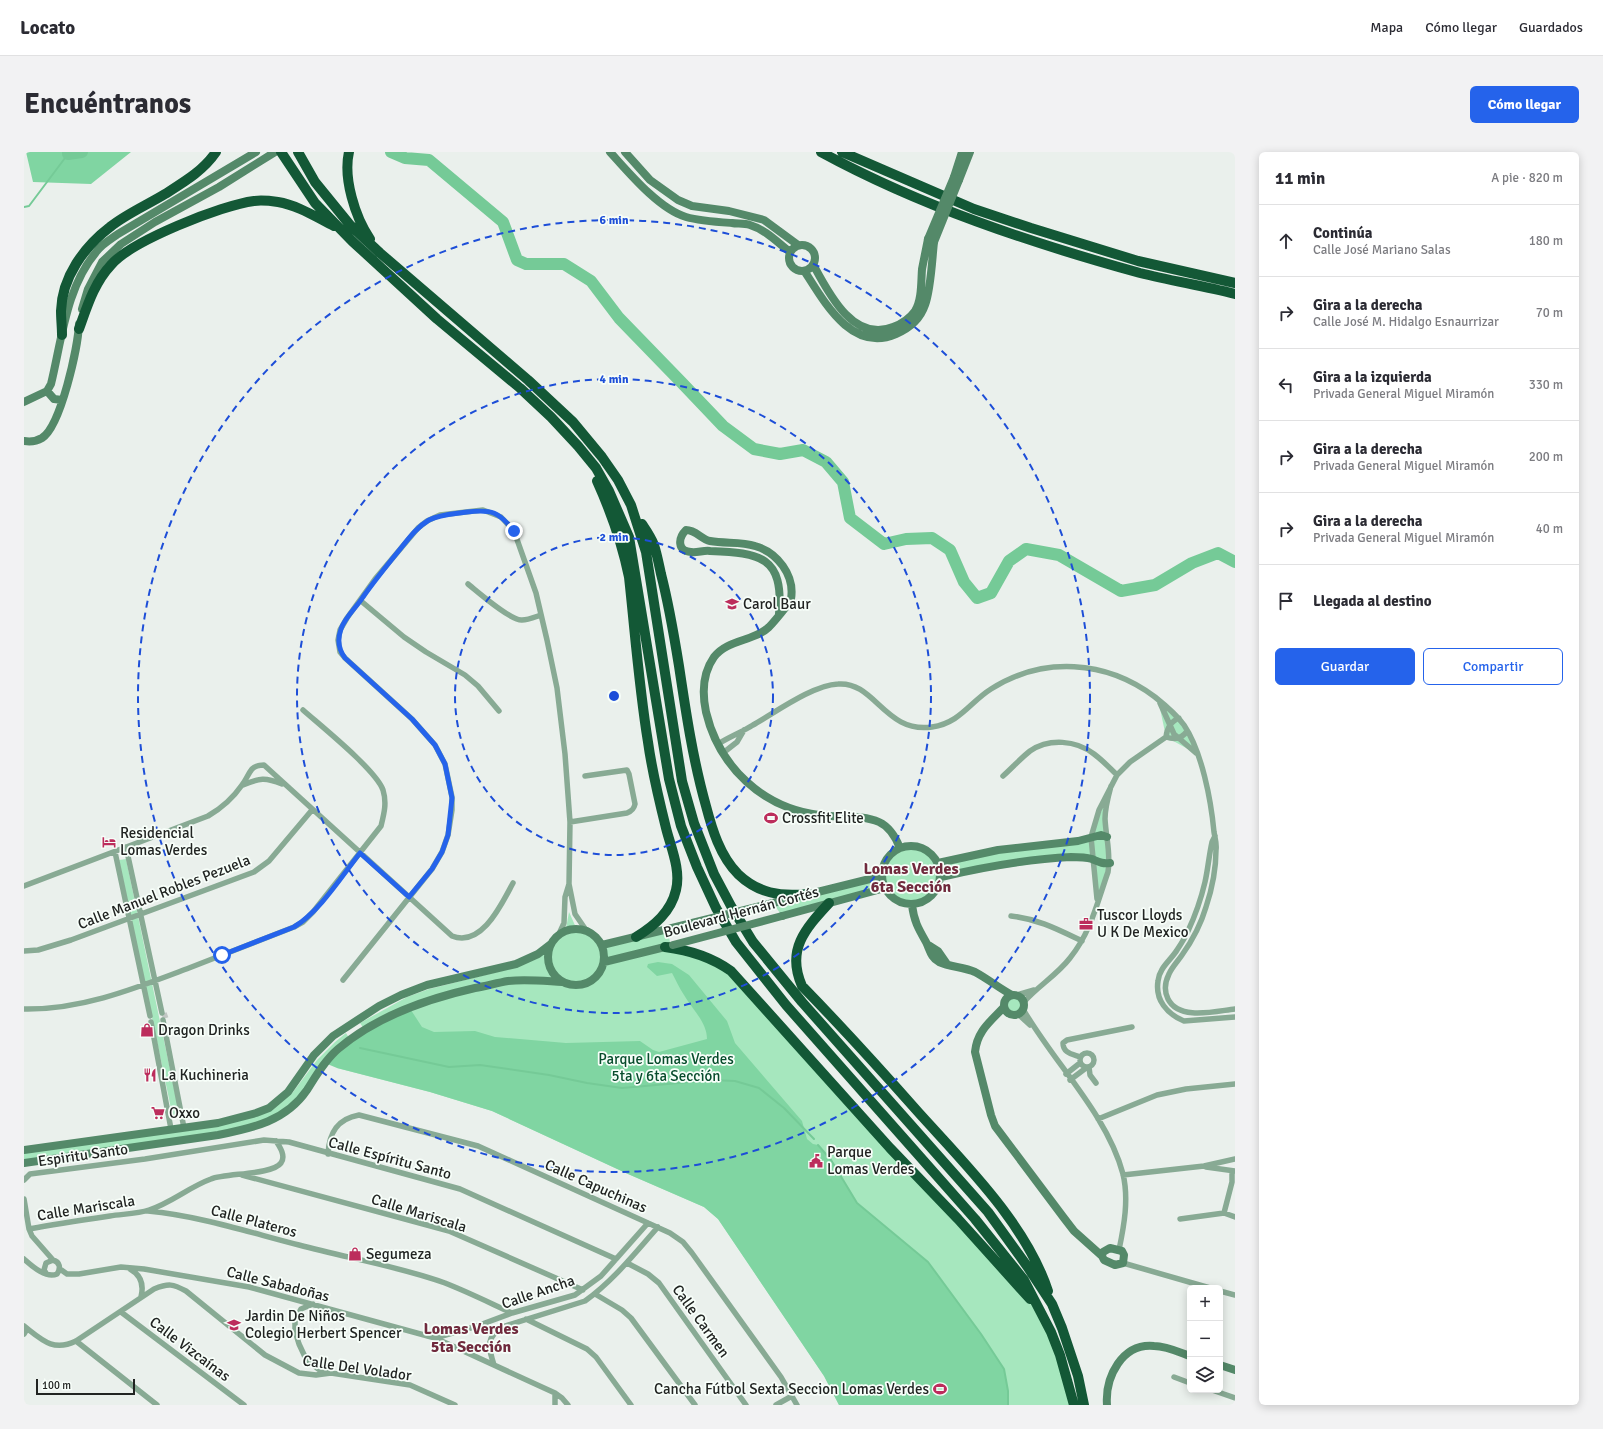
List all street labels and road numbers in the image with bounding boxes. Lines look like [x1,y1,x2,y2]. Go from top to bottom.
street label: Calle Manuel Robles Pezuela [75,851,253,933]
street label: Boulevard Hernán Cortés [661,883,821,941]
street label: Calle Espíritu Santo [327,1133,454,1183]
street label: Espiritu Santo [37,1140,129,1170]
street label: Calle Capuchinas [542,1155,650,1217]
street label: Calle Mariscala [369,1190,469,1236]
street label: Calle Mariscala [36,1191,136,1225]
street label: Calle Plateros [209,1201,299,1241]
street label: Calle Sabadoñas [225,1263,332,1306]
street label: Calle Ancha [499,1271,577,1313]
street label: Calle Carmen [669,1281,733,1361]
street label: Calle Vizcaínas [146,1313,234,1385]
street label: Calle Del Volador [301,1351,413,1385]

